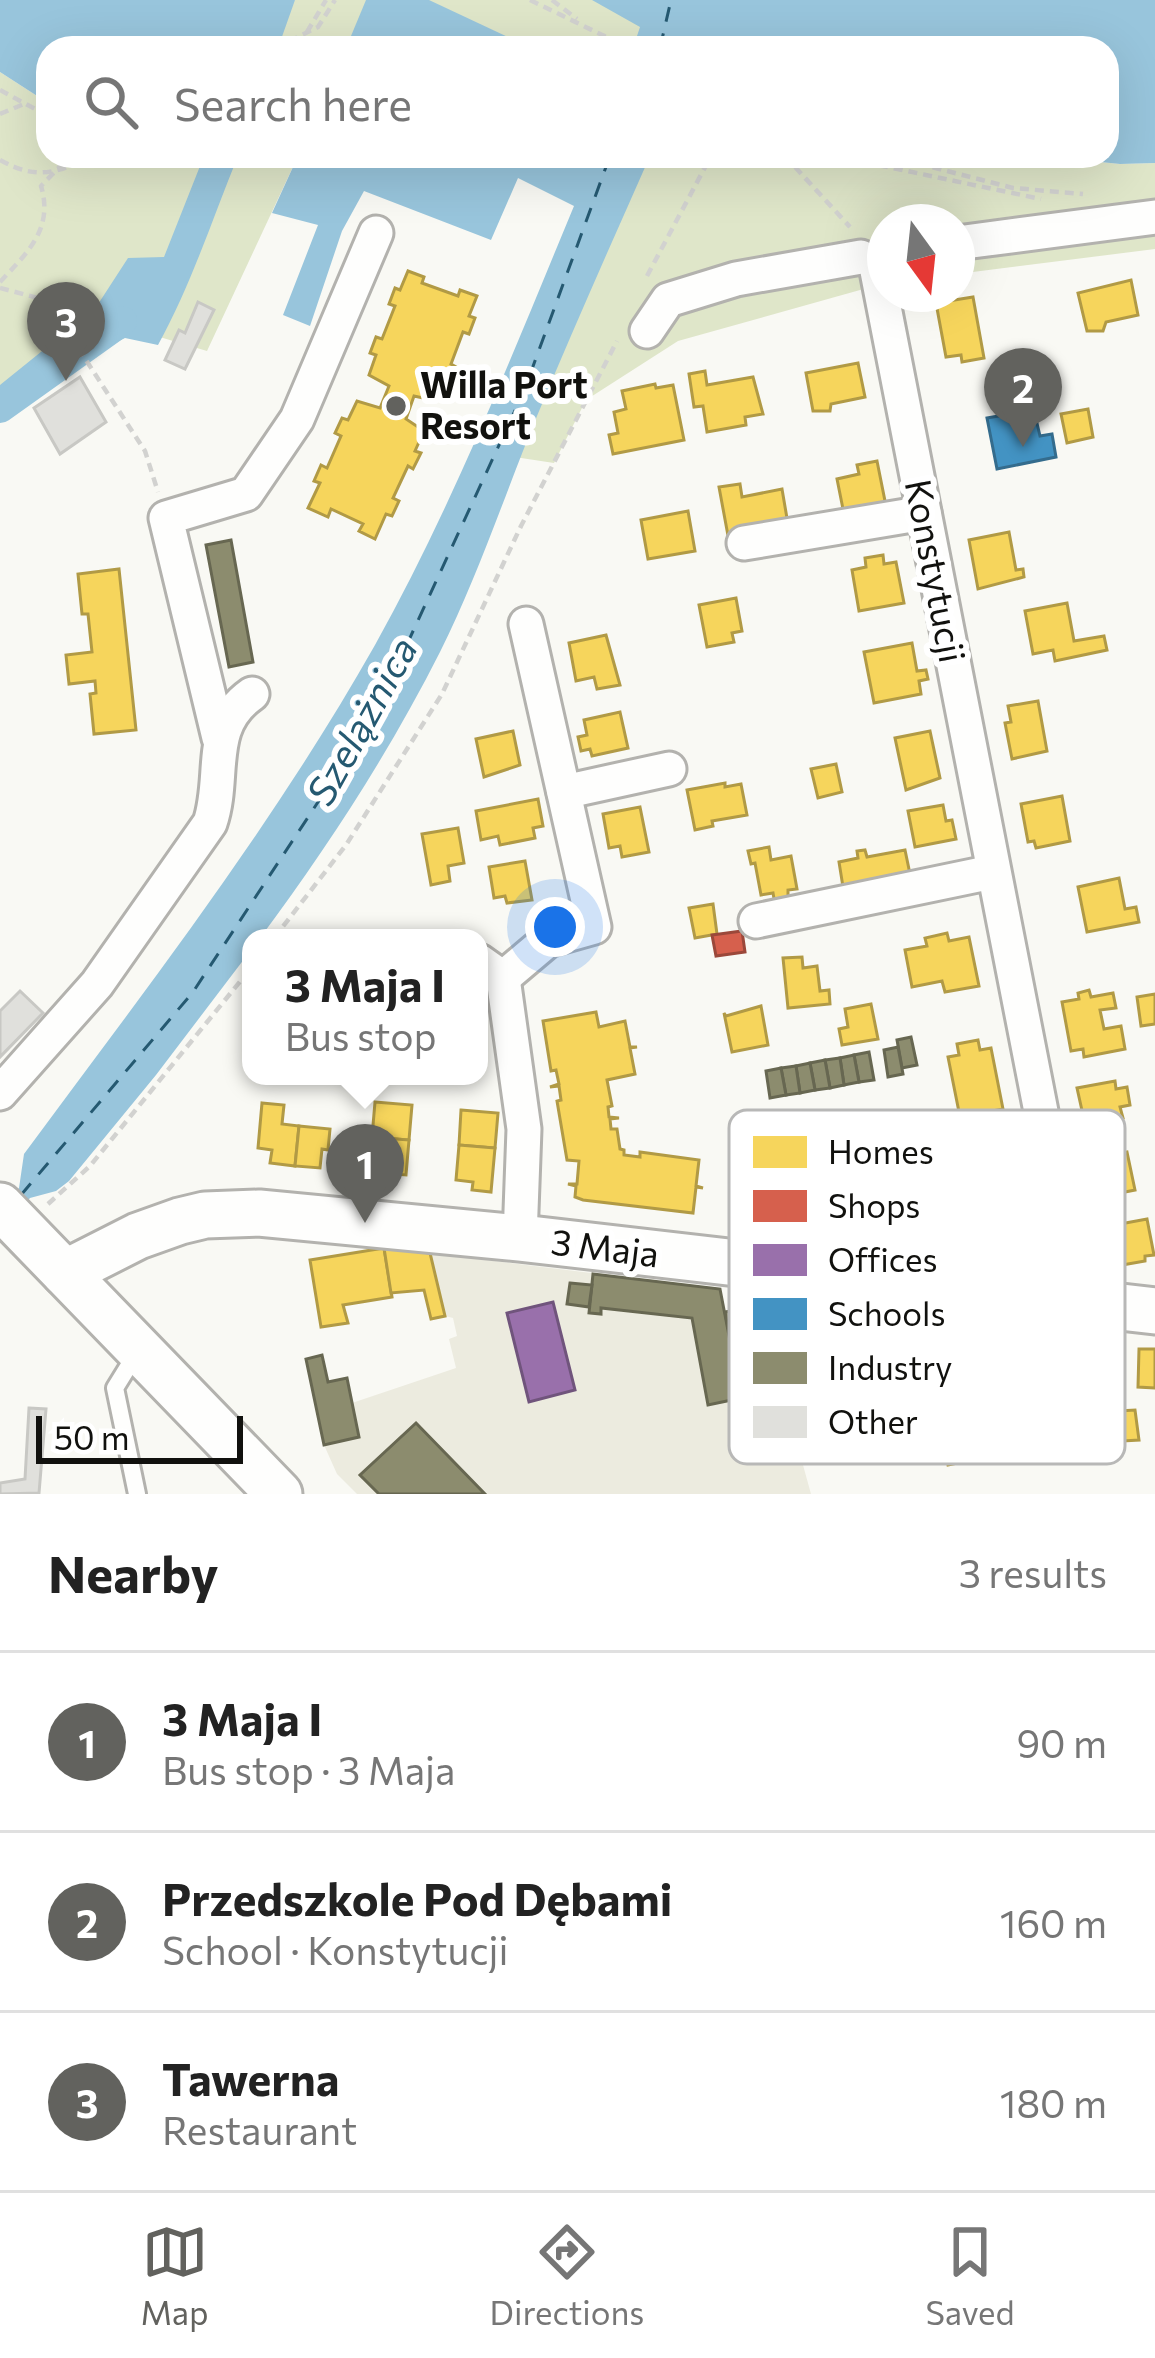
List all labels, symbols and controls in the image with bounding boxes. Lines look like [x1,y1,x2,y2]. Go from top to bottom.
search box [36,36,1119,168]
icon: search [78,69,144,135]
text: Search here [174,75,412,130]
north arrow [867,204,975,312]
pin: 3 [27,282,105,381]
pin: 2 [984,348,1062,447]
place label: Willa Port Resort [420,361,588,446]
marker: Willa Port Resort [383,393,409,419]
street label: Konstytucji [898,475,976,666]
water label: Szelążnica [295,628,426,812]
your location [525,897,585,957]
popup [242,929,488,1085]
text: 3 Maja I [285,956,445,1011]
text: Bus stop [285,1011,437,1059]
legend [729,1110,1125,1464]
pin: 1 [326,1124,404,1223]
text: Homes [828,1130,934,1171]
text: Shops [828,1184,920,1225]
street label: 3 Maja [549,1218,662,1274]
text: Offices [828,1238,938,1279]
text: Schools [828,1292,945,1333]
text: Industry [828,1346,952,1387]
text: Other [828,1400,918,1441]
scale bar [36,1410,243,1463]
text: 50 m [54,1416,130,1457]
text: Nearby [48,1541,218,1604]
text: 3 results [959,1548,1107,1596]
text: 3 Maja I [162,1690,322,1745]
text: 1 [78,1718,96,1766]
text: 90 m [1016,1718,1107,1766]
text: Bus stop · 3 Maja [162,1745,455,1793]
text: Przedszkole Pod Dębami [162,1870,672,1925]
text: 2 [76,1898,98,1946]
text: 160 m [1000,1898,1107,1946]
text: School · Konstytucji [162,1925,508,1973]
text: Tawerna [162,2050,340,2105]
text: 3 [76,2078,98,2126]
text: 180 m [1000,2078,1107,2126]
text: Restaurant [162,2105,357,2153]
tab: Map [141,2219,209,2332]
tab: Directions [490,2219,644,2332]
tab: Saved [925,2219,1014,2332]

